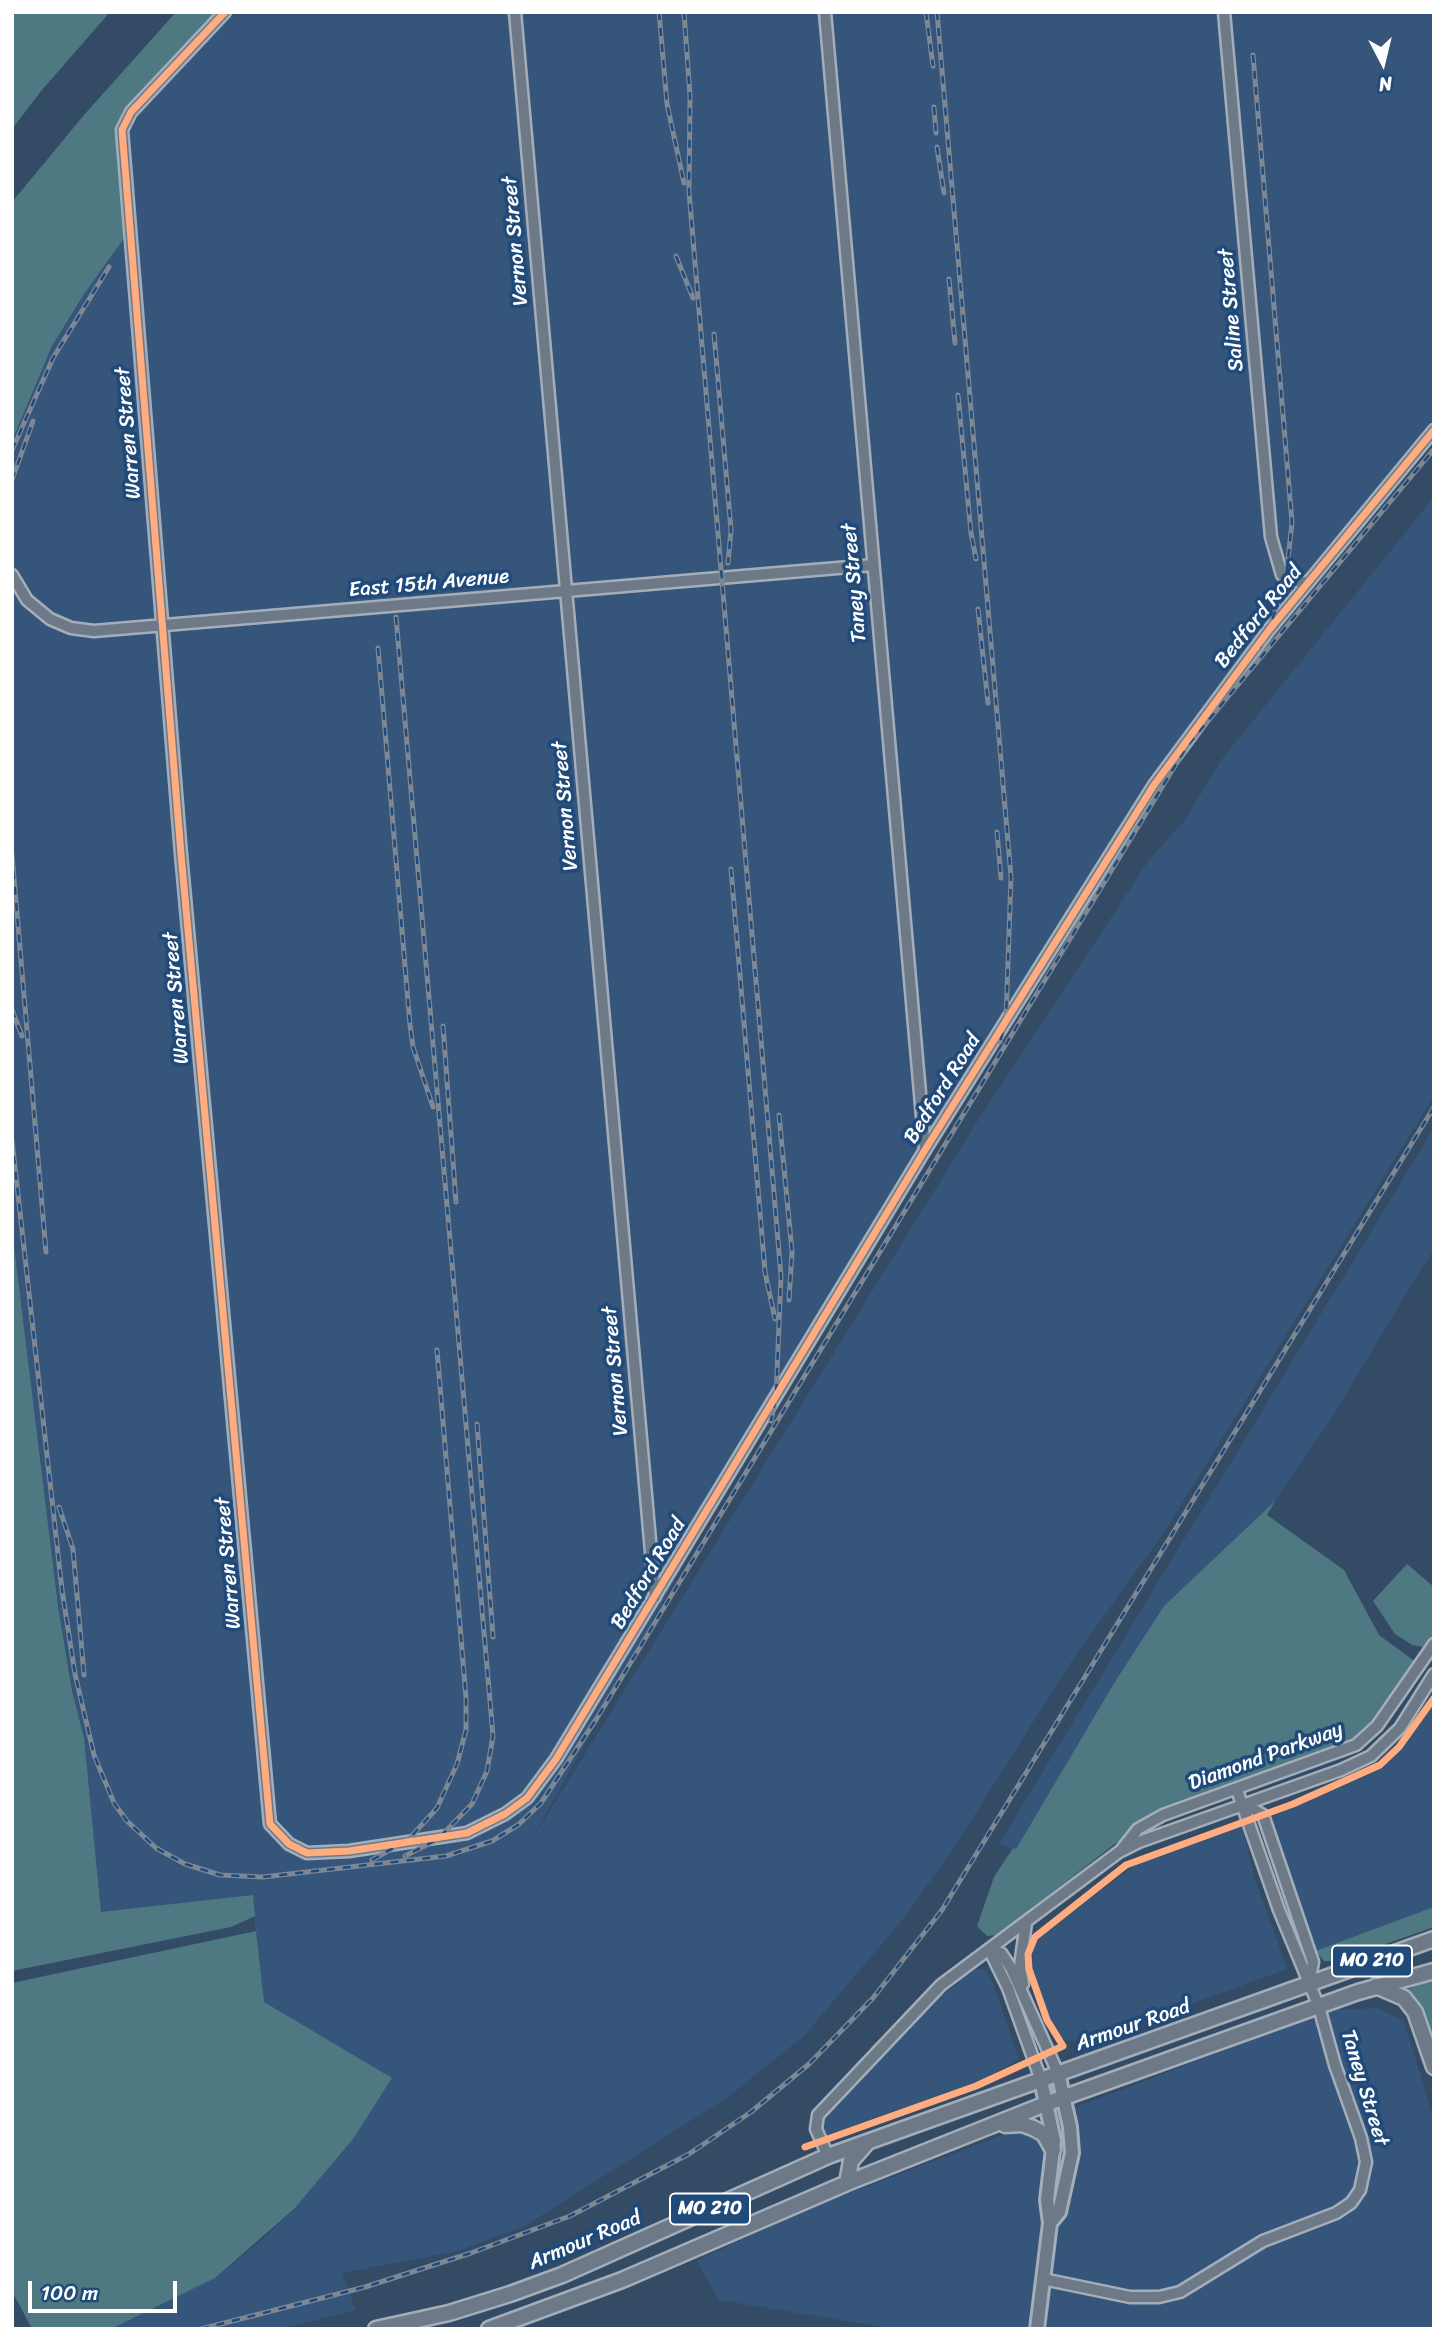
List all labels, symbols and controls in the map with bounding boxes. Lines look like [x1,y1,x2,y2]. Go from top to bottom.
north arrow [1348,28,1418,98]
text: N [1377,67,1394,102]
street label: Vernon Street [498,175,534,307]
street label: Saline Street [1214,247,1250,373]
street label: Warren Street [111,366,147,500]
street label: Taney Street [837,522,873,644]
street label: Bedford Road [1210,560,1308,674]
street label: East 15th Avenue [348,564,510,604]
street label: Vernon Street [548,740,584,872]
street label: Warren Street [159,931,195,1065]
street label: Bedford Road [899,1029,987,1149]
street label: Vernon Street [598,1305,634,1437]
street label: Warren Street [211,1496,247,1630]
street label: Bedford Road [606,1514,692,1634]
street label: Diamond Parkway [1185,1717,1347,1797]
road number: MO 210 [1332,1946,1412,1977]
street label: Armour Road [1072,1995,1194,2057]
street label: Taney Street [1334,2027,1394,2149]
road number: MO 210 [670,2194,750,2224]
street label: Armour Road [525,2206,645,2276]
scale bar [32,2268,180,2312]
text: 100 m [41,2274,98,2312]

